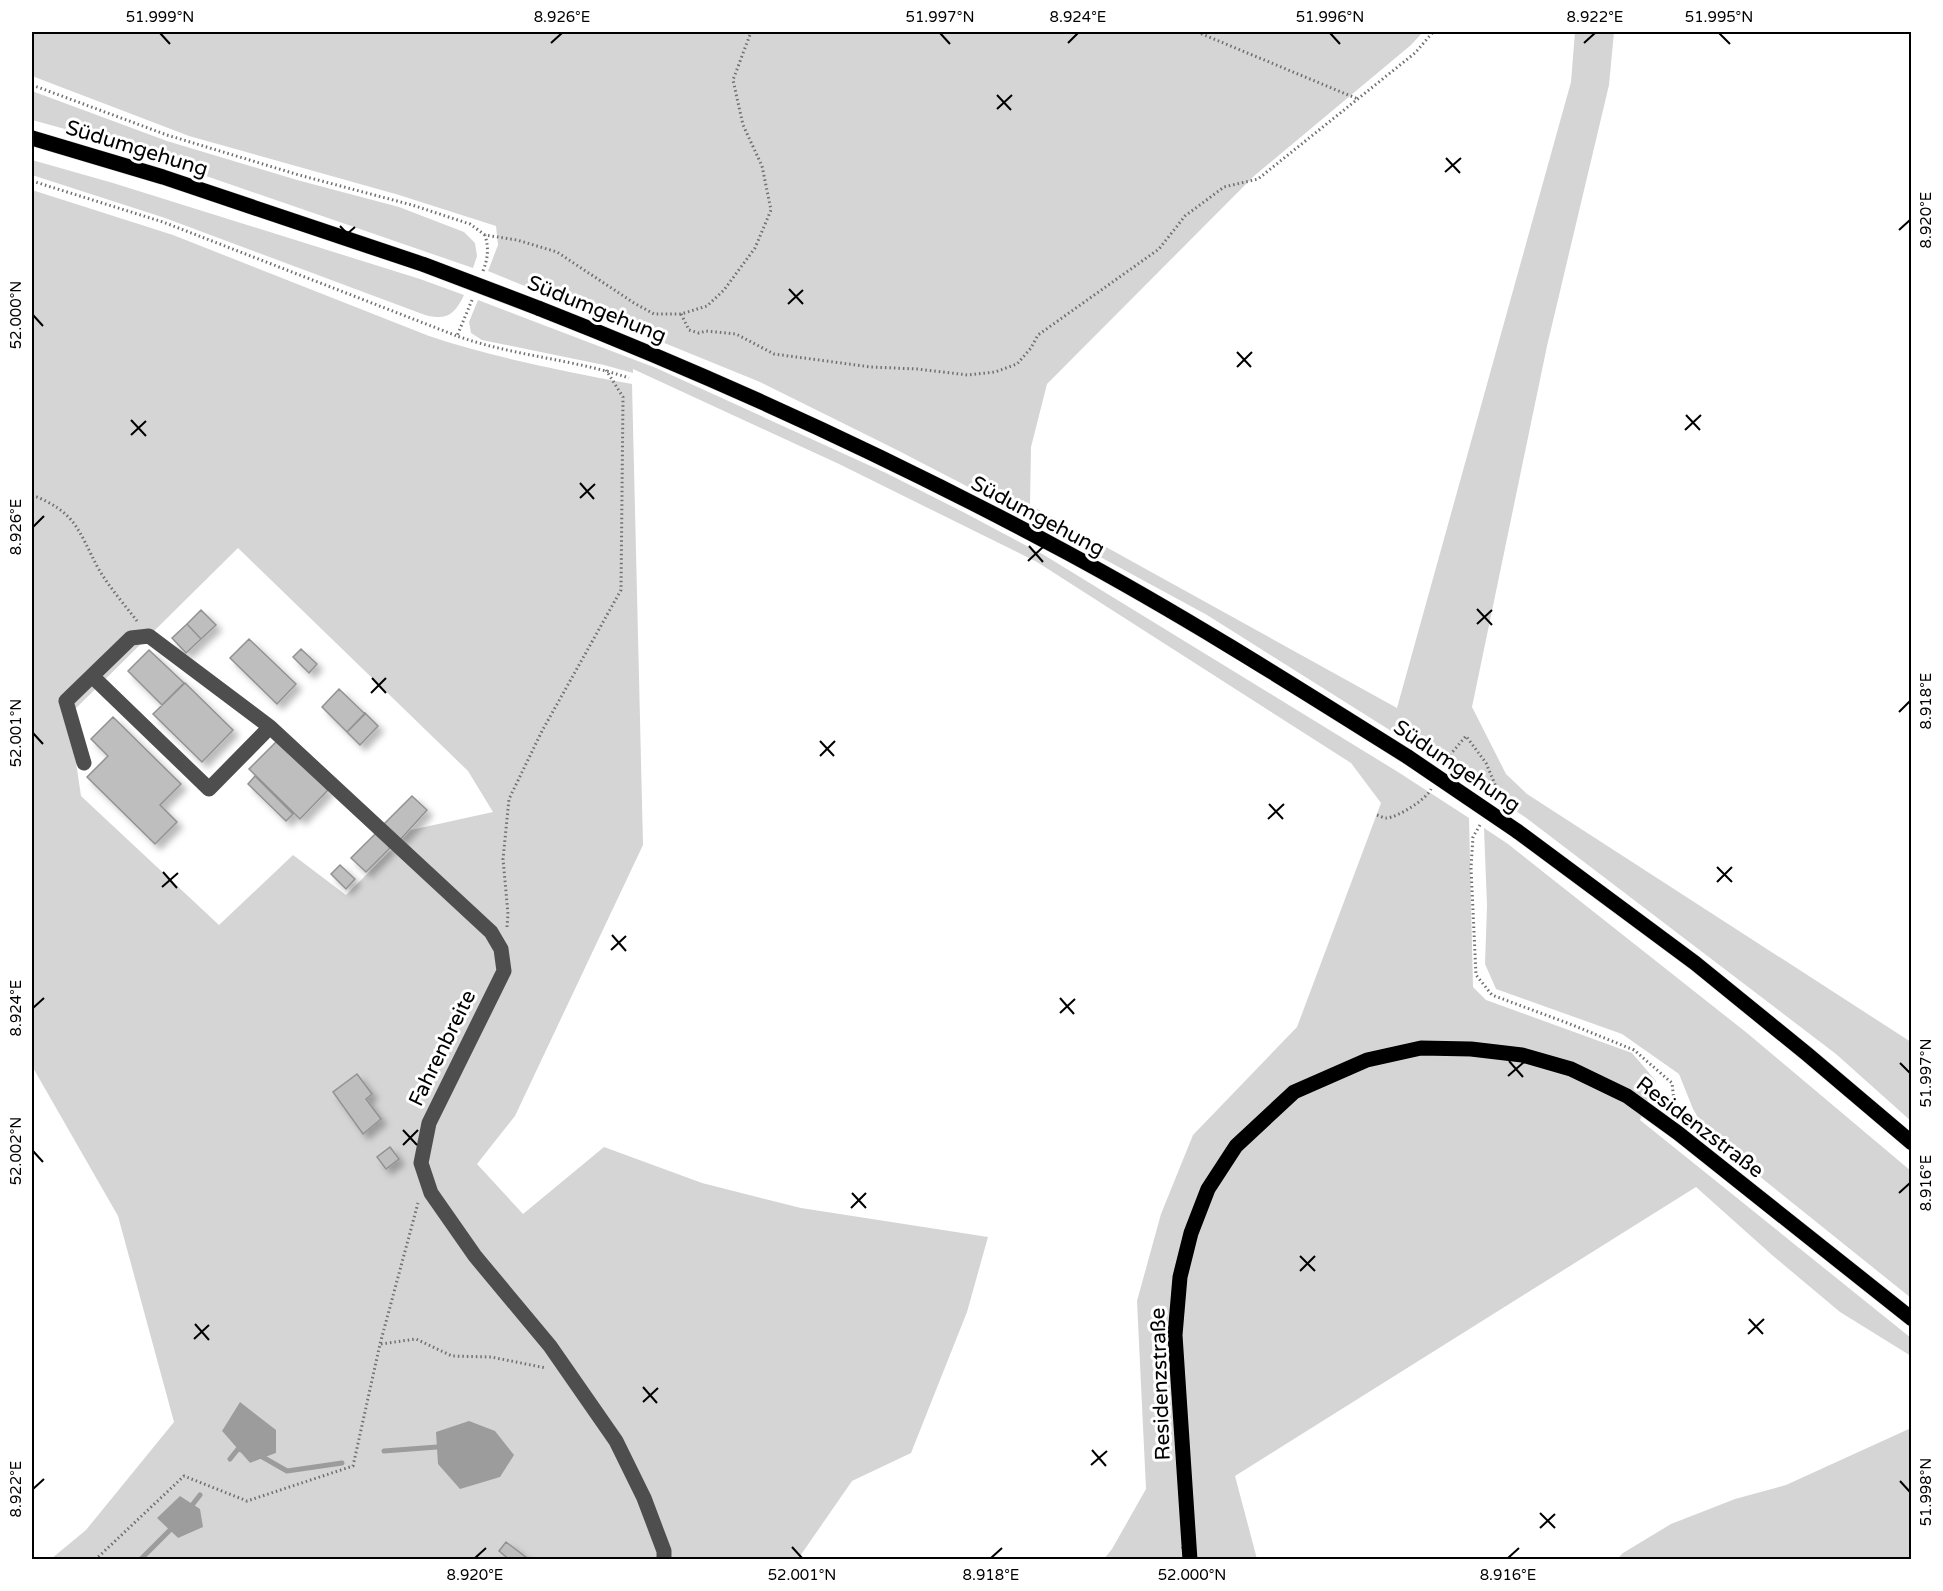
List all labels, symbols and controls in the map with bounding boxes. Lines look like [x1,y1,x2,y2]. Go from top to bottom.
text: 51.999°N [126,8,194,26]
text: 8.926°E [534,8,590,26]
text: 51.997°N [905,8,975,26]
text: 8.924°E [1050,8,1106,26]
text: 51.996°N [1296,8,1364,26]
text: 8.922°E [1567,8,1623,26]
text: 51.995°N [1685,8,1753,26]
street label: Südumgehung [63,115,211,182]
text: 8.920°E [1917,192,1935,248]
street label: Südumgehung [524,270,670,349]
text: 52.000°N [7,281,25,349]
street label: Südumgehung [967,471,1109,562]
text: 8.926°E [7,499,25,555]
text: 8.918°E [1917,673,1935,729]
text: 52.001°N [7,699,25,767]
street label: Südumgehung [1389,715,1525,818]
text: 8.924°E [7,980,25,1036]
street label: Fahrenbreite [404,986,481,1110]
text: 51.997°N [1917,1038,1935,1108]
street label: Residenzstraße [1631,1071,1768,1183]
text: 52.002°N [7,1117,25,1185]
text: 8.916°E [1917,1155,1935,1211]
street label: Residenzstraße [1145,1307,1176,1461]
text: 51.998°N [1917,1458,1935,1526]
text: 8.922°E [7,1461,25,1517]
text: 8.920°E [447,1566,503,1584]
text: 52.001°N [768,1566,836,1584]
text: 8.918°E [963,1566,1019,1584]
text: 52.000°N [1158,1566,1226,1584]
text: 8.916°E [1480,1566,1536,1584]

